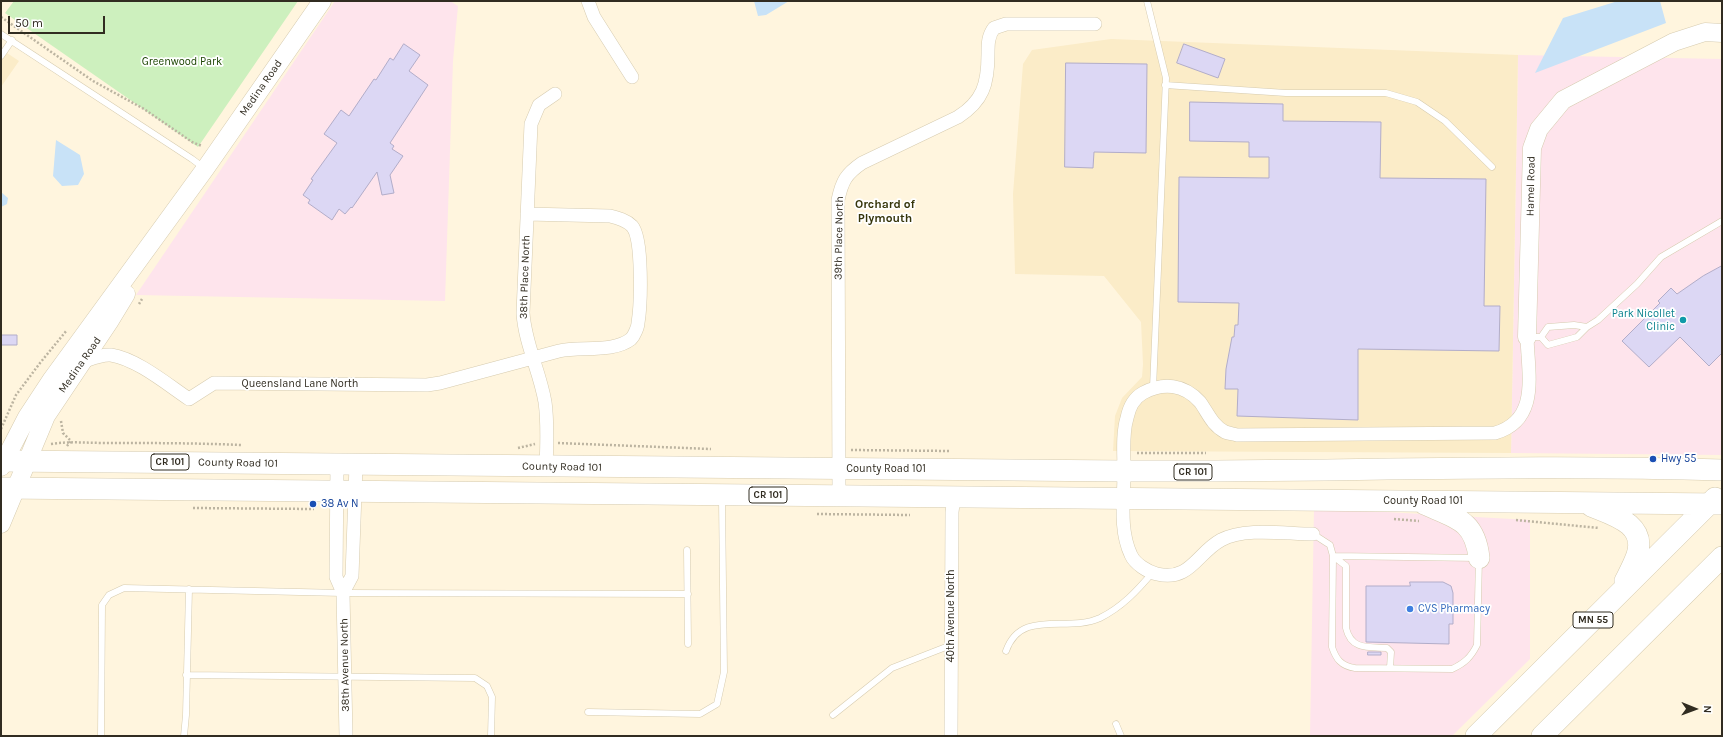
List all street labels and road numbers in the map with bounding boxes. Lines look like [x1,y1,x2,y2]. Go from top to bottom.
street label: Medina Road [237,57,285,119]
street label: Hamel Road [1524,156,1538,216]
street label: 39th Place North [832,196,846,280]
street label: 38th Place North [517,235,533,319]
street label: Medina Road [56,334,104,396]
street label: Queensland Lane North [242,377,358,391]
road number: CR 101 [151,454,189,470]
street label: County Road 101 [198,456,278,470]
street label: County Road 101 [522,460,602,474]
street label: County Road 101 [846,462,926,476]
road number: CR 101 [1174,464,1212,480]
road number: CR 101 [749,487,787,503]
street label: County Road 101 [1383,494,1463,508]
street label: 40th Avenue North [944,569,958,663]
road number: MN 55 [1573,612,1613,628]
street label: 38th Avenue North [338,618,352,712]

